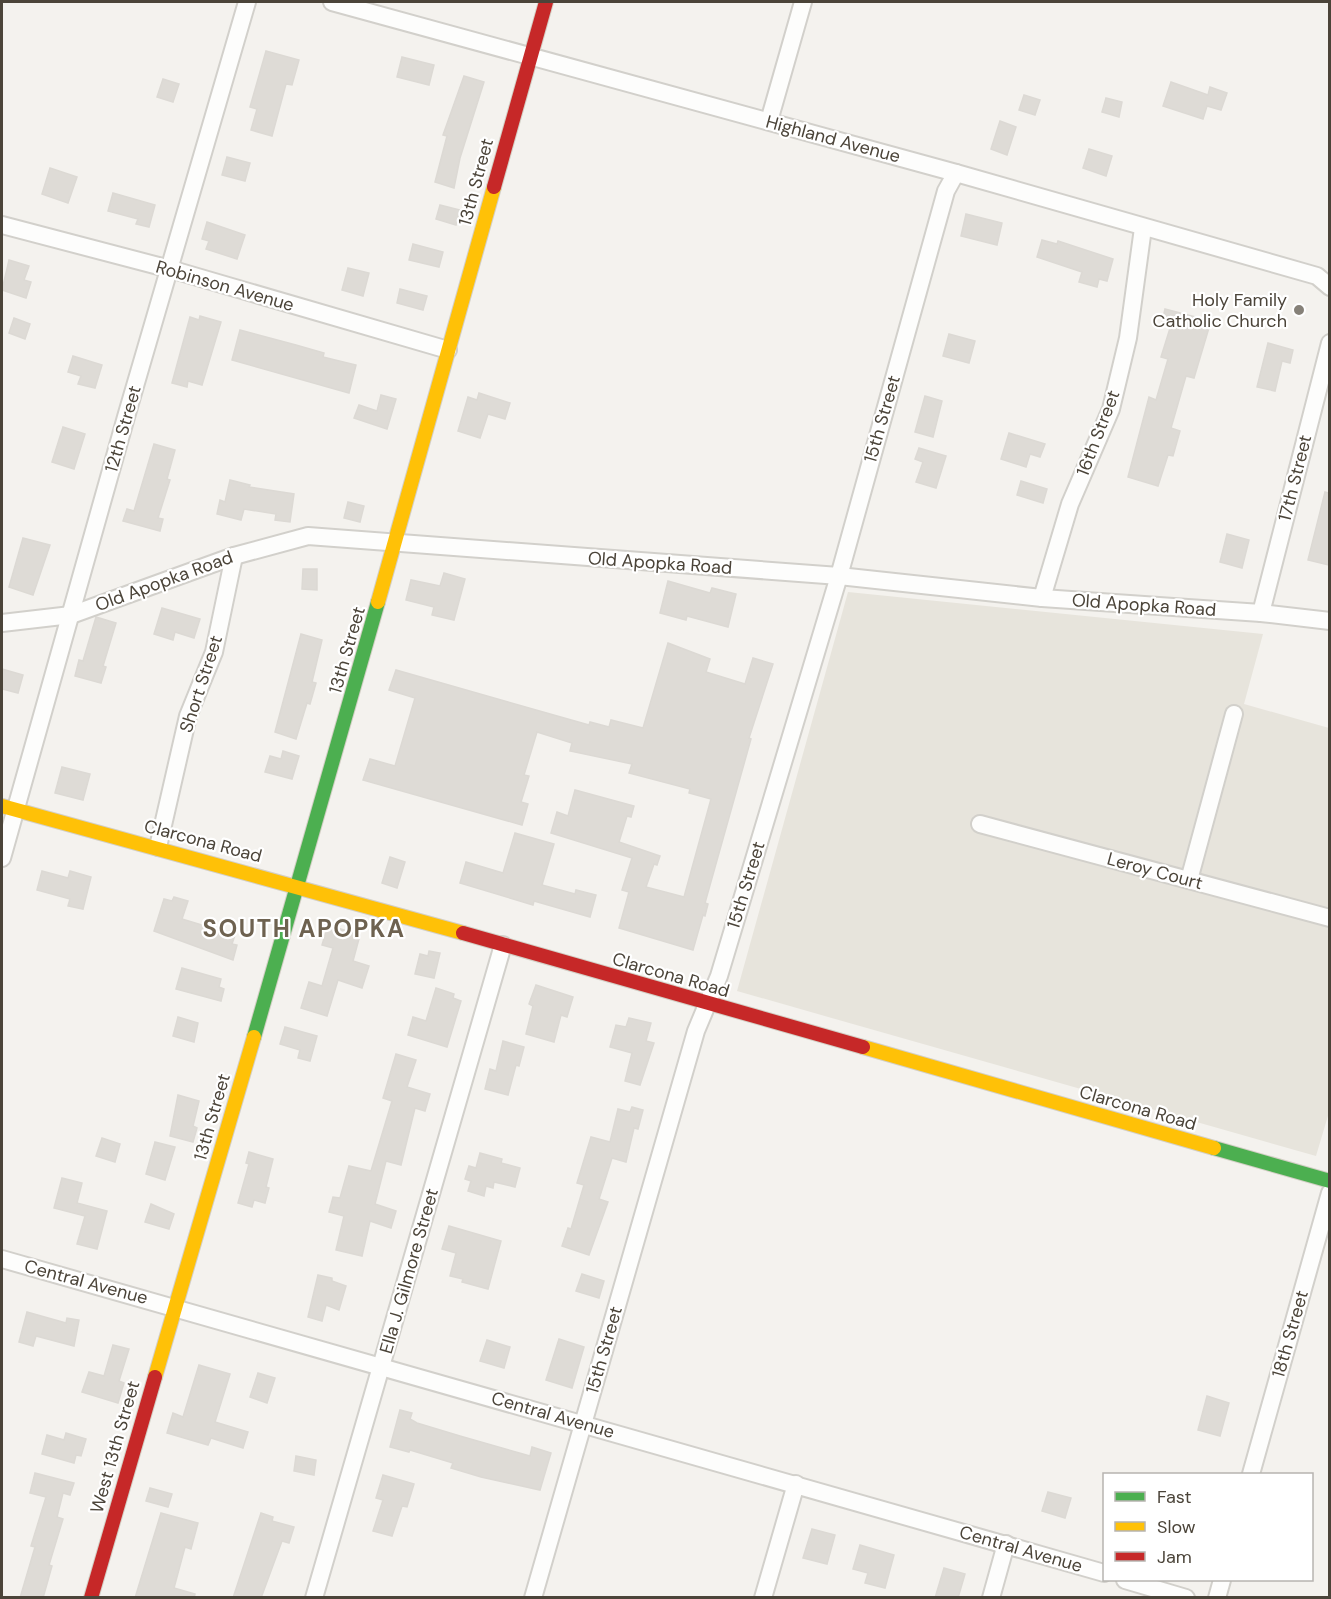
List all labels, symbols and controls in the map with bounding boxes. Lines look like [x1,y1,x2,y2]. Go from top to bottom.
street label: Highland Avenue [763,110,903,168]
street label: 13th Street [453,136,499,228]
street label: Robinson Avenue [153,255,297,317]
place label: Holy Family Catholic Church [1153,288,1287,333]
marker: Holy Family Catholic Church [1292,303,1306,317]
street label: 15th Street [858,373,906,465]
street label: 12th Street [99,383,147,475]
street label: 16th Street [1071,387,1125,479]
street label: 17th Street [1273,432,1317,524]
street label: Old Apopka Road [92,545,236,617]
street label: Old Apopka Road [587,546,733,580]
street label: Old Apopka Road [1071,588,1217,622]
street label: 13th Street [323,604,371,696]
street label: Short Street [174,632,228,736]
street label: Clarcona Road [142,814,264,868]
street label: 15th Street [721,839,771,931]
street label: Leroy Court [1105,847,1205,895]
district label: SOUTH APOPKA [203,913,405,944]
street label: Clarcona Road [610,947,732,1003]
street label: 13th Street [188,1071,236,1163]
street label: Clarcona Road [1077,1080,1199,1136]
street label: Ella J. Gilmore Street [374,1186,444,1356]
street label: Central Avenue [22,1254,150,1310]
street label: 18th Street [1266,1288,1314,1380]
street label: 15th Street [580,1304,628,1396]
street label: West 13th Street [85,1378,145,1516]
street label: Central Avenue [489,1386,617,1444]
legend [1103,1473,1313,1581]
text: Fast [1157,1485,1192,1509]
text: Slow [1157,1515,1196,1539]
street label: Central Avenue [957,1520,1085,1578]
text: Jam [1157,1545,1192,1569]

